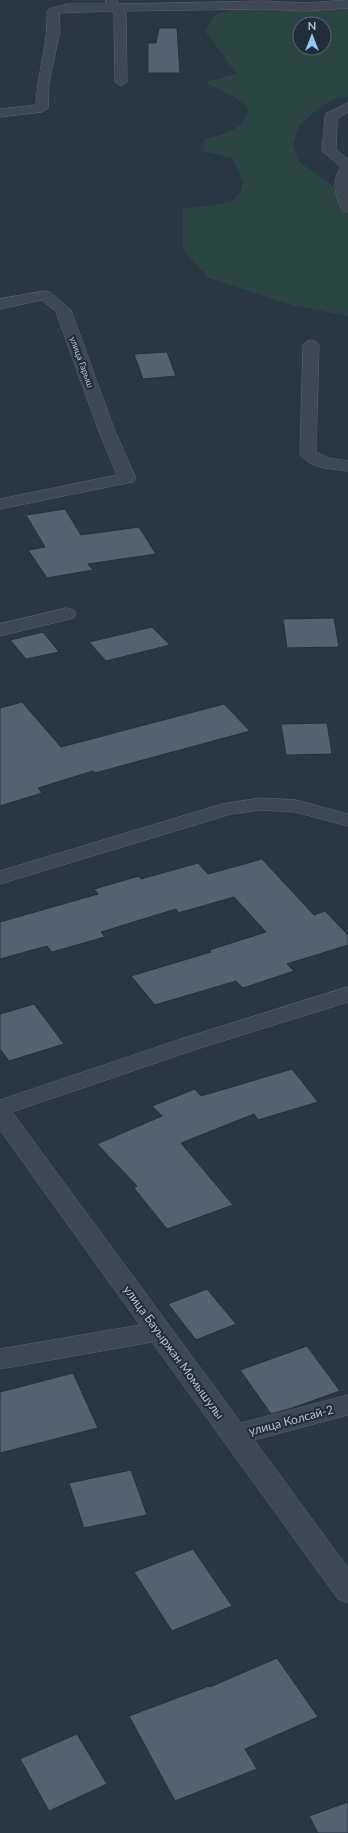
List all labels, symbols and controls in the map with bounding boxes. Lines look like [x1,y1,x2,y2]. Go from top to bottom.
north arrow [292,16,332,56]
text: N [308,19,316,32]
street label: улица Гарыш [68,335,96,389]
street label: улица Бауыржан Момышулы [120,1282,228,1422]
street label: улица Колсай-2 [247,1401,335,1439]

